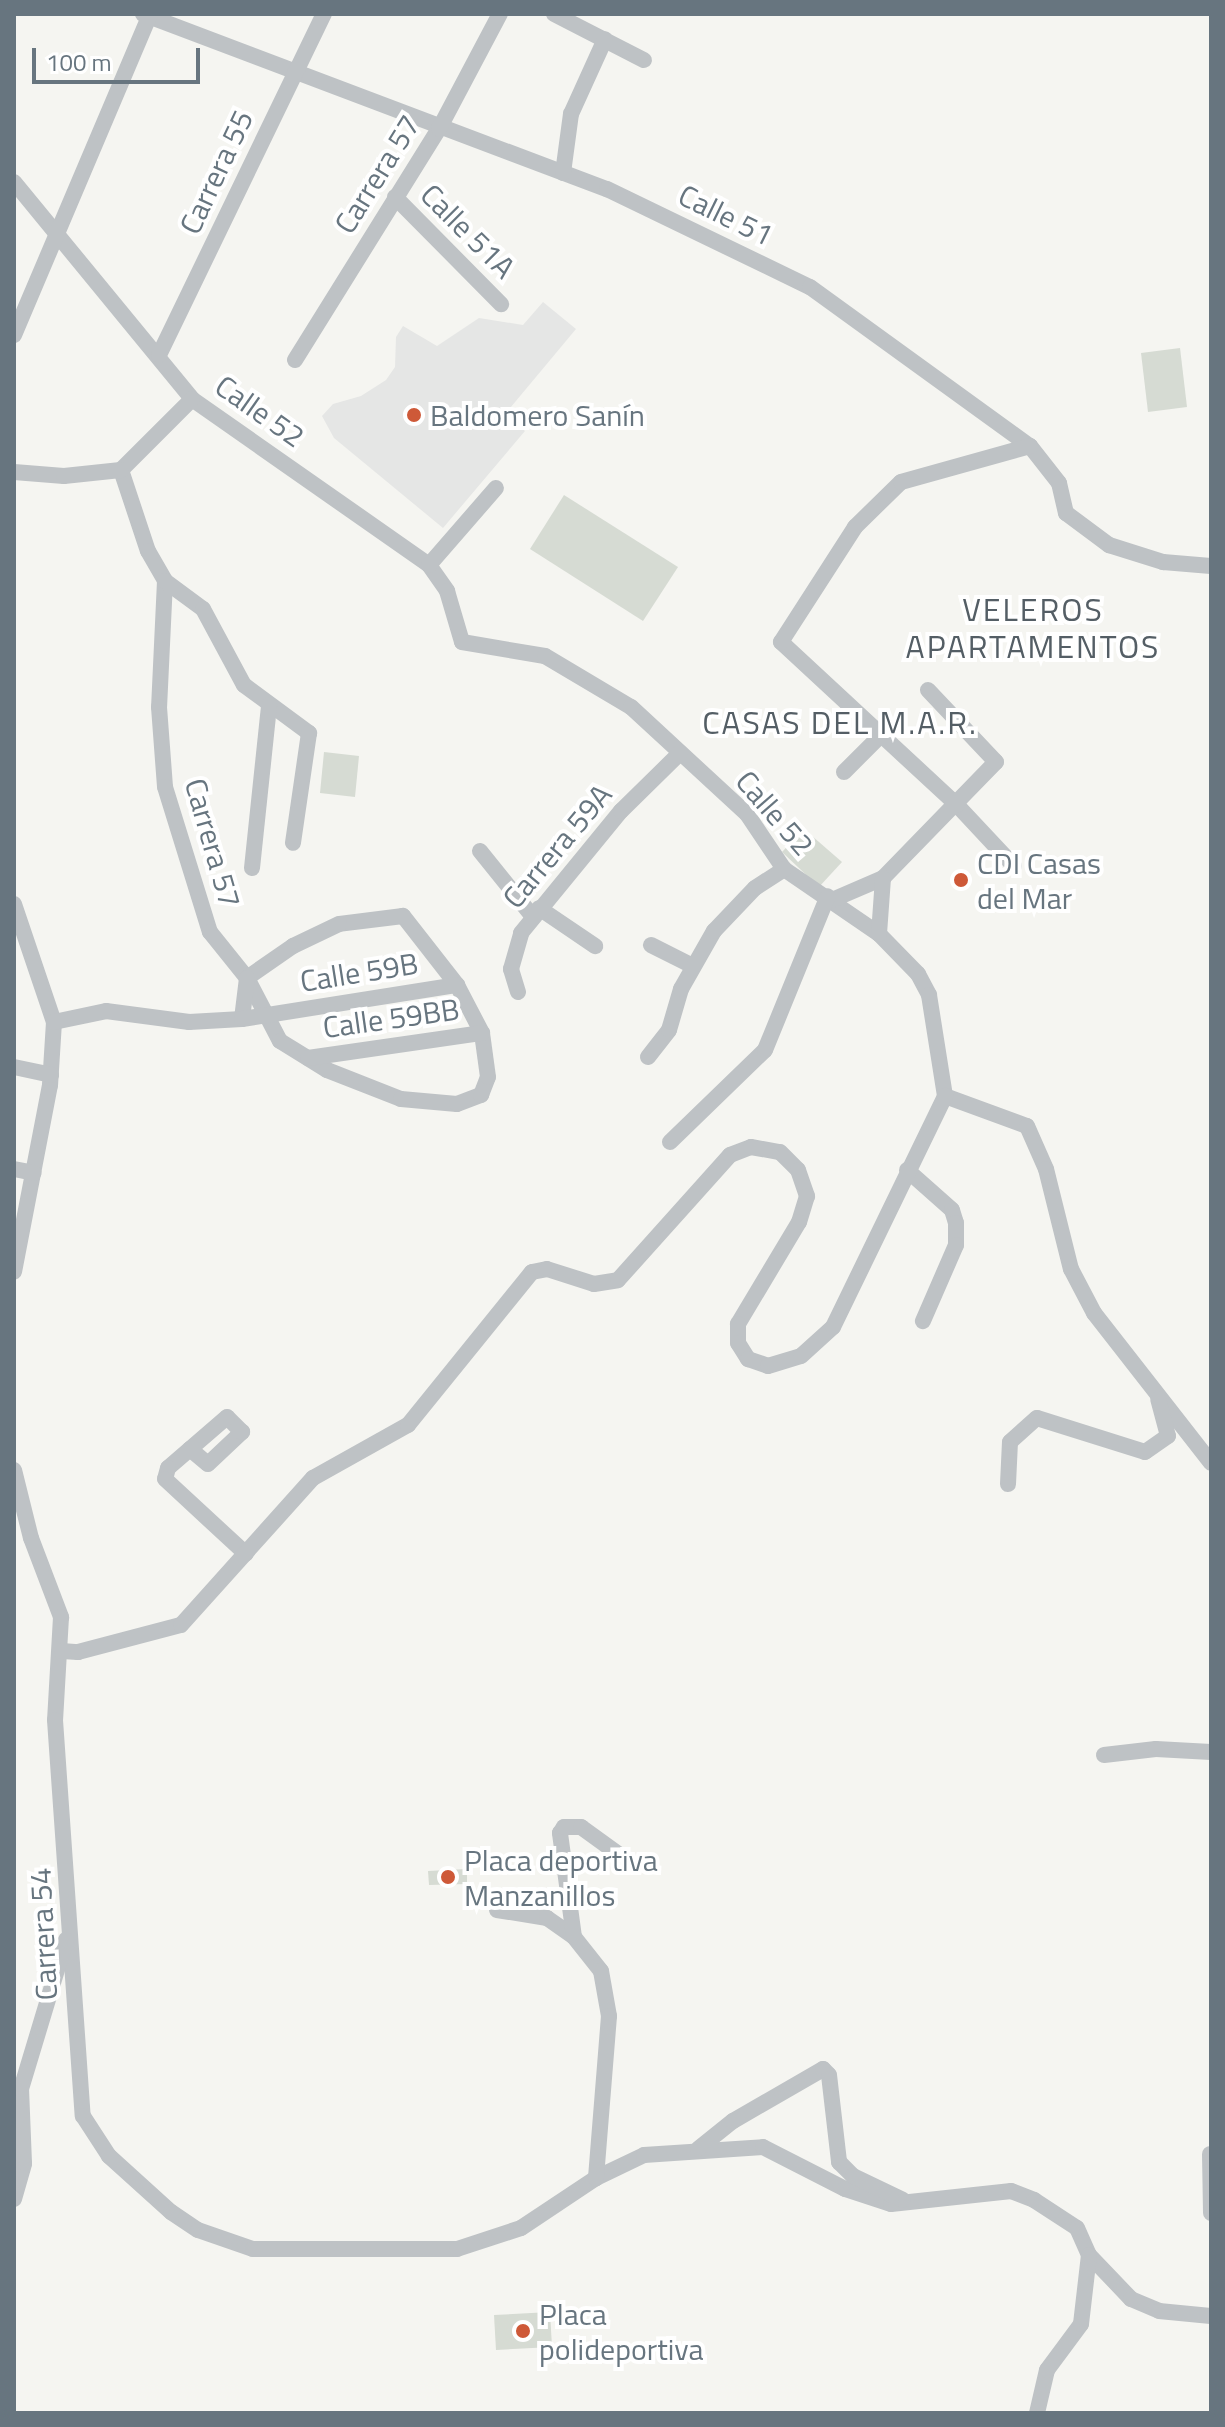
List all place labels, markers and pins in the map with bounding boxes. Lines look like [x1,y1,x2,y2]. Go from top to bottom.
place label: Baldomero Sanín [430,397,645,433]
marker: Baldomero Sanín [405,406,423,424]
place label: CDI Casas del Mar [977,845,1101,916]
marker: CDI Casas del Mar [952,871,970,889]
place label: Placa deportiva Manzanillos [464,1842,658,1912]
marker: Placa deportiva Manzanillos [439,1868,457,1886]
place label: Placa polideportiva [539,2296,704,2366]
marker: Placa polideportiva [514,2322,532,2340]

